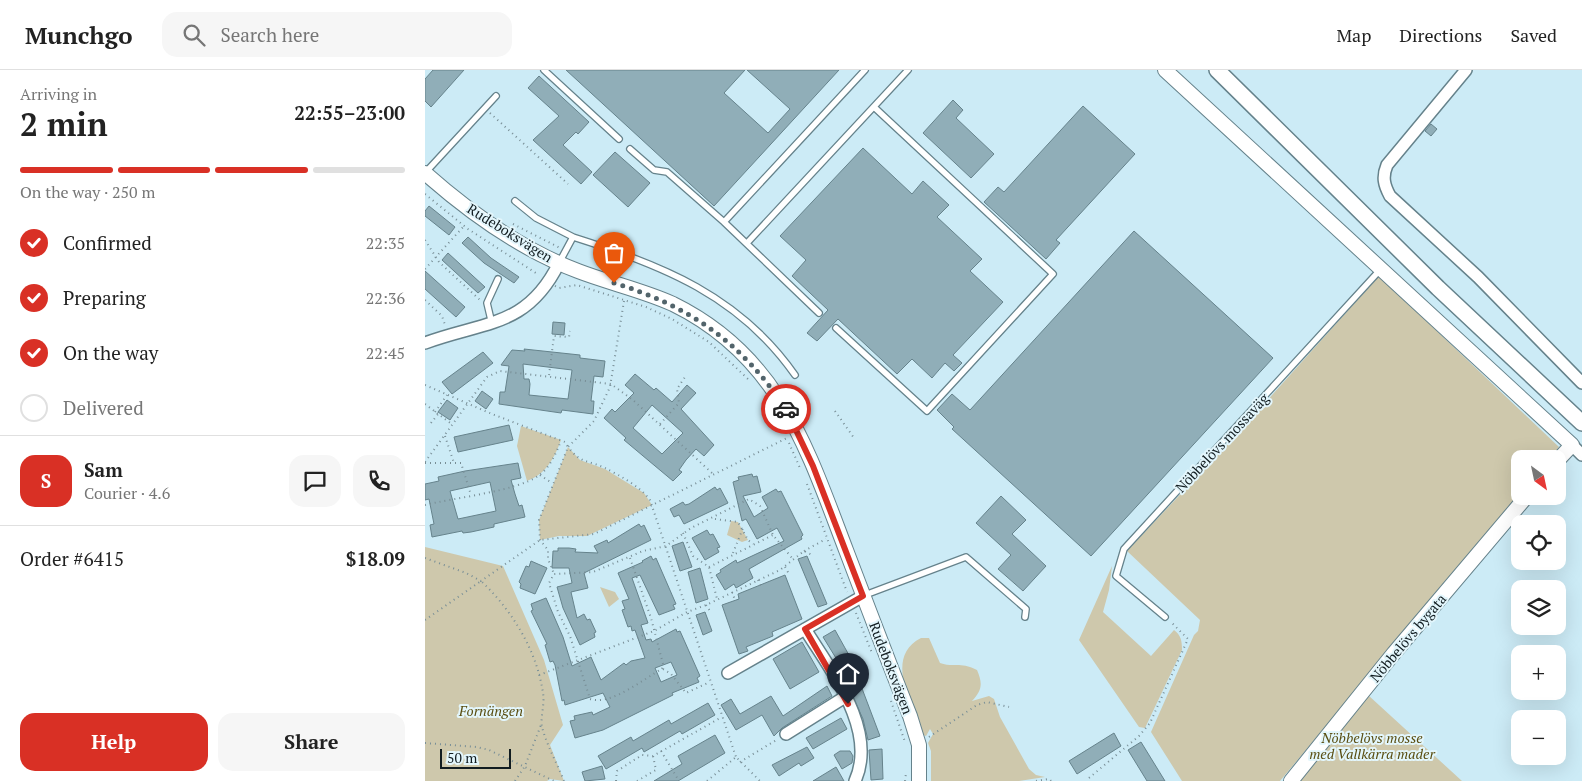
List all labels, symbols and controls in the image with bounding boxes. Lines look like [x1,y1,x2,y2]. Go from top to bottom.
search box [162,12,512,57]
text: Munchgo [25,19,132,51]
icon: search [180,21,208,49]
text: Search here [220,22,319,47]
text: Map [1336,23,1371,47]
text: Directions [1399,23,1482,47]
text: Saved [1510,23,1557,47]
text: Arriving in [20,83,97,105]
text: 22:55–23:00 [294,100,405,125]
text: 2 min [20,103,108,145]
text: On the way · 250 m [20,181,155,203]
street label: Rudeboksvägen [464,199,557,267]
icon: check [20,229,48,257]
text: Confirmed [63,230,152,255]
text: 22:35 [366,232,405,254]
pin [593,232,635,283]
icon: bag [600,239,628,267]
icon: check [20,284,48,312]
text: Preparing [63,285,146,310]
text: 22:36 [366,287,405,309]
icon: check [20,339,48,367]
text: On the way [63,340,158,365]
text: 22:45 [366,342,405,364]
courier [761,384,811,434]
street label: Nöbbelövs mossaväg [1171,389,1273,496]
text: Delivered [63,395,144,420]
icon: car [772,395,800,423]
north arrow [1511,450,1566,505]
map controls [1511,450,1566,765]
button: chat [289,455,341,507]
button: phone [353,455,405,507]
text: Sam [84,457,123,482]
text: S [41,468,51,493]
text: Courier · 4.6 [84,482,170,504]
button: locate [1511,515,1566,570]
text: Order #6415 [20,546,124,571]
text: $18.09 [346,546,405,571]
button: layers [1511,580,1566,635]
street label: Nöbbelövs bygata [1365,590,1450,686]
street label: Rudeboksvägen [865,619,918,717]
button: + [1511,645,1566,700]
pin [827,653,869,704]
icon: home [834,660,862,688]
park label: Fornängen [458,701,523,720]
button: − [1511,710,1566,765]
button: Help [20,713,208,771]
button: Share [218,713,405,771]
park label: Nöbbelövs mosse med Vallkärra mader [1309,728,1435,763]
scale bar [440,746,511,769]
text: 50 m [447,748,477,767]

